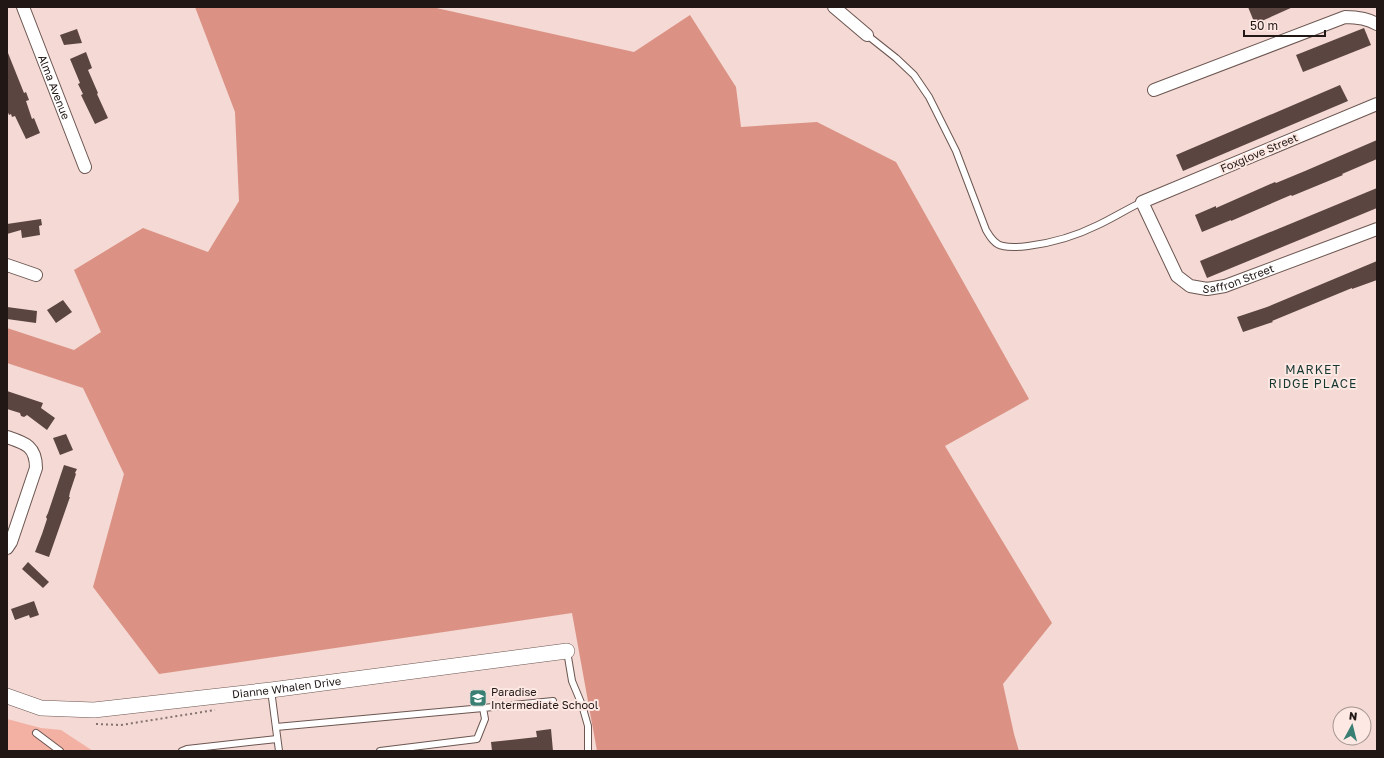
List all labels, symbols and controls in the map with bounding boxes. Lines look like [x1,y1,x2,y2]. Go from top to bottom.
scale bar [1244,12,1325,38]
text: 50 m [1250,18,1278,33]
street label: Alma Avenue [36,53,73,121]
street label: Foxglove Street [1218,130,1299,175]
street label: Saffron Street [1202,261,1276,295]
district label: MARKET RIDGE PLACE [1269,362,1357,391]
street label: Dianne Whalen Drive [231,674,342,700]
place label: Paradise Intermediate School [491,685,599,711]
school or university icon: Paradise Intermediate School [468,688,488,708]
north arrow [1332,706,1372,746]
text: N [1348,709,1358,723]

